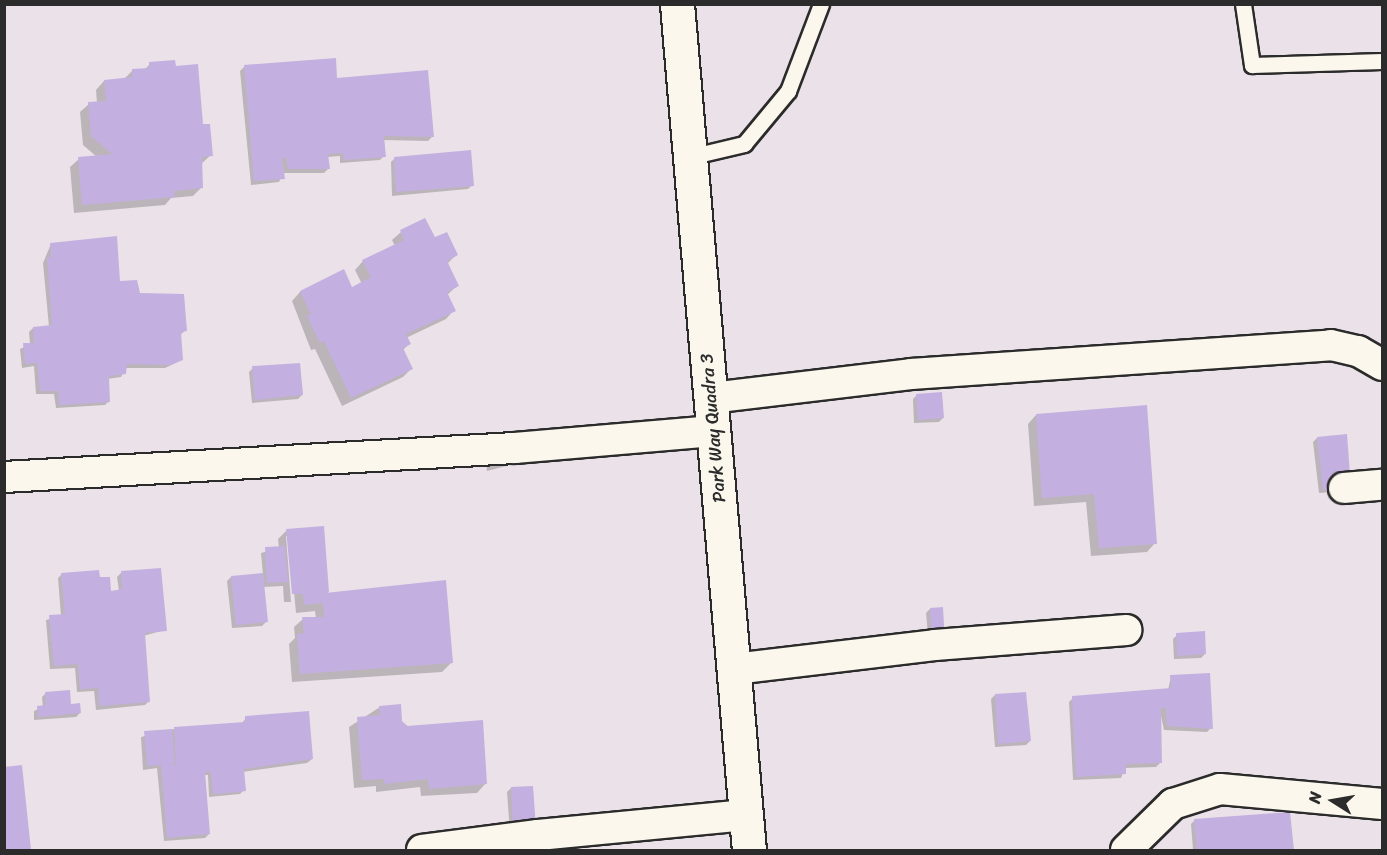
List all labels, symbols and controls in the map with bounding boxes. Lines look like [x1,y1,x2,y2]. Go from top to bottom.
street label: Park Way Quadra 3 [696,353,730,503]
north arrow [1303,771,1363,831]
text: N [1300,789,1330,806]

